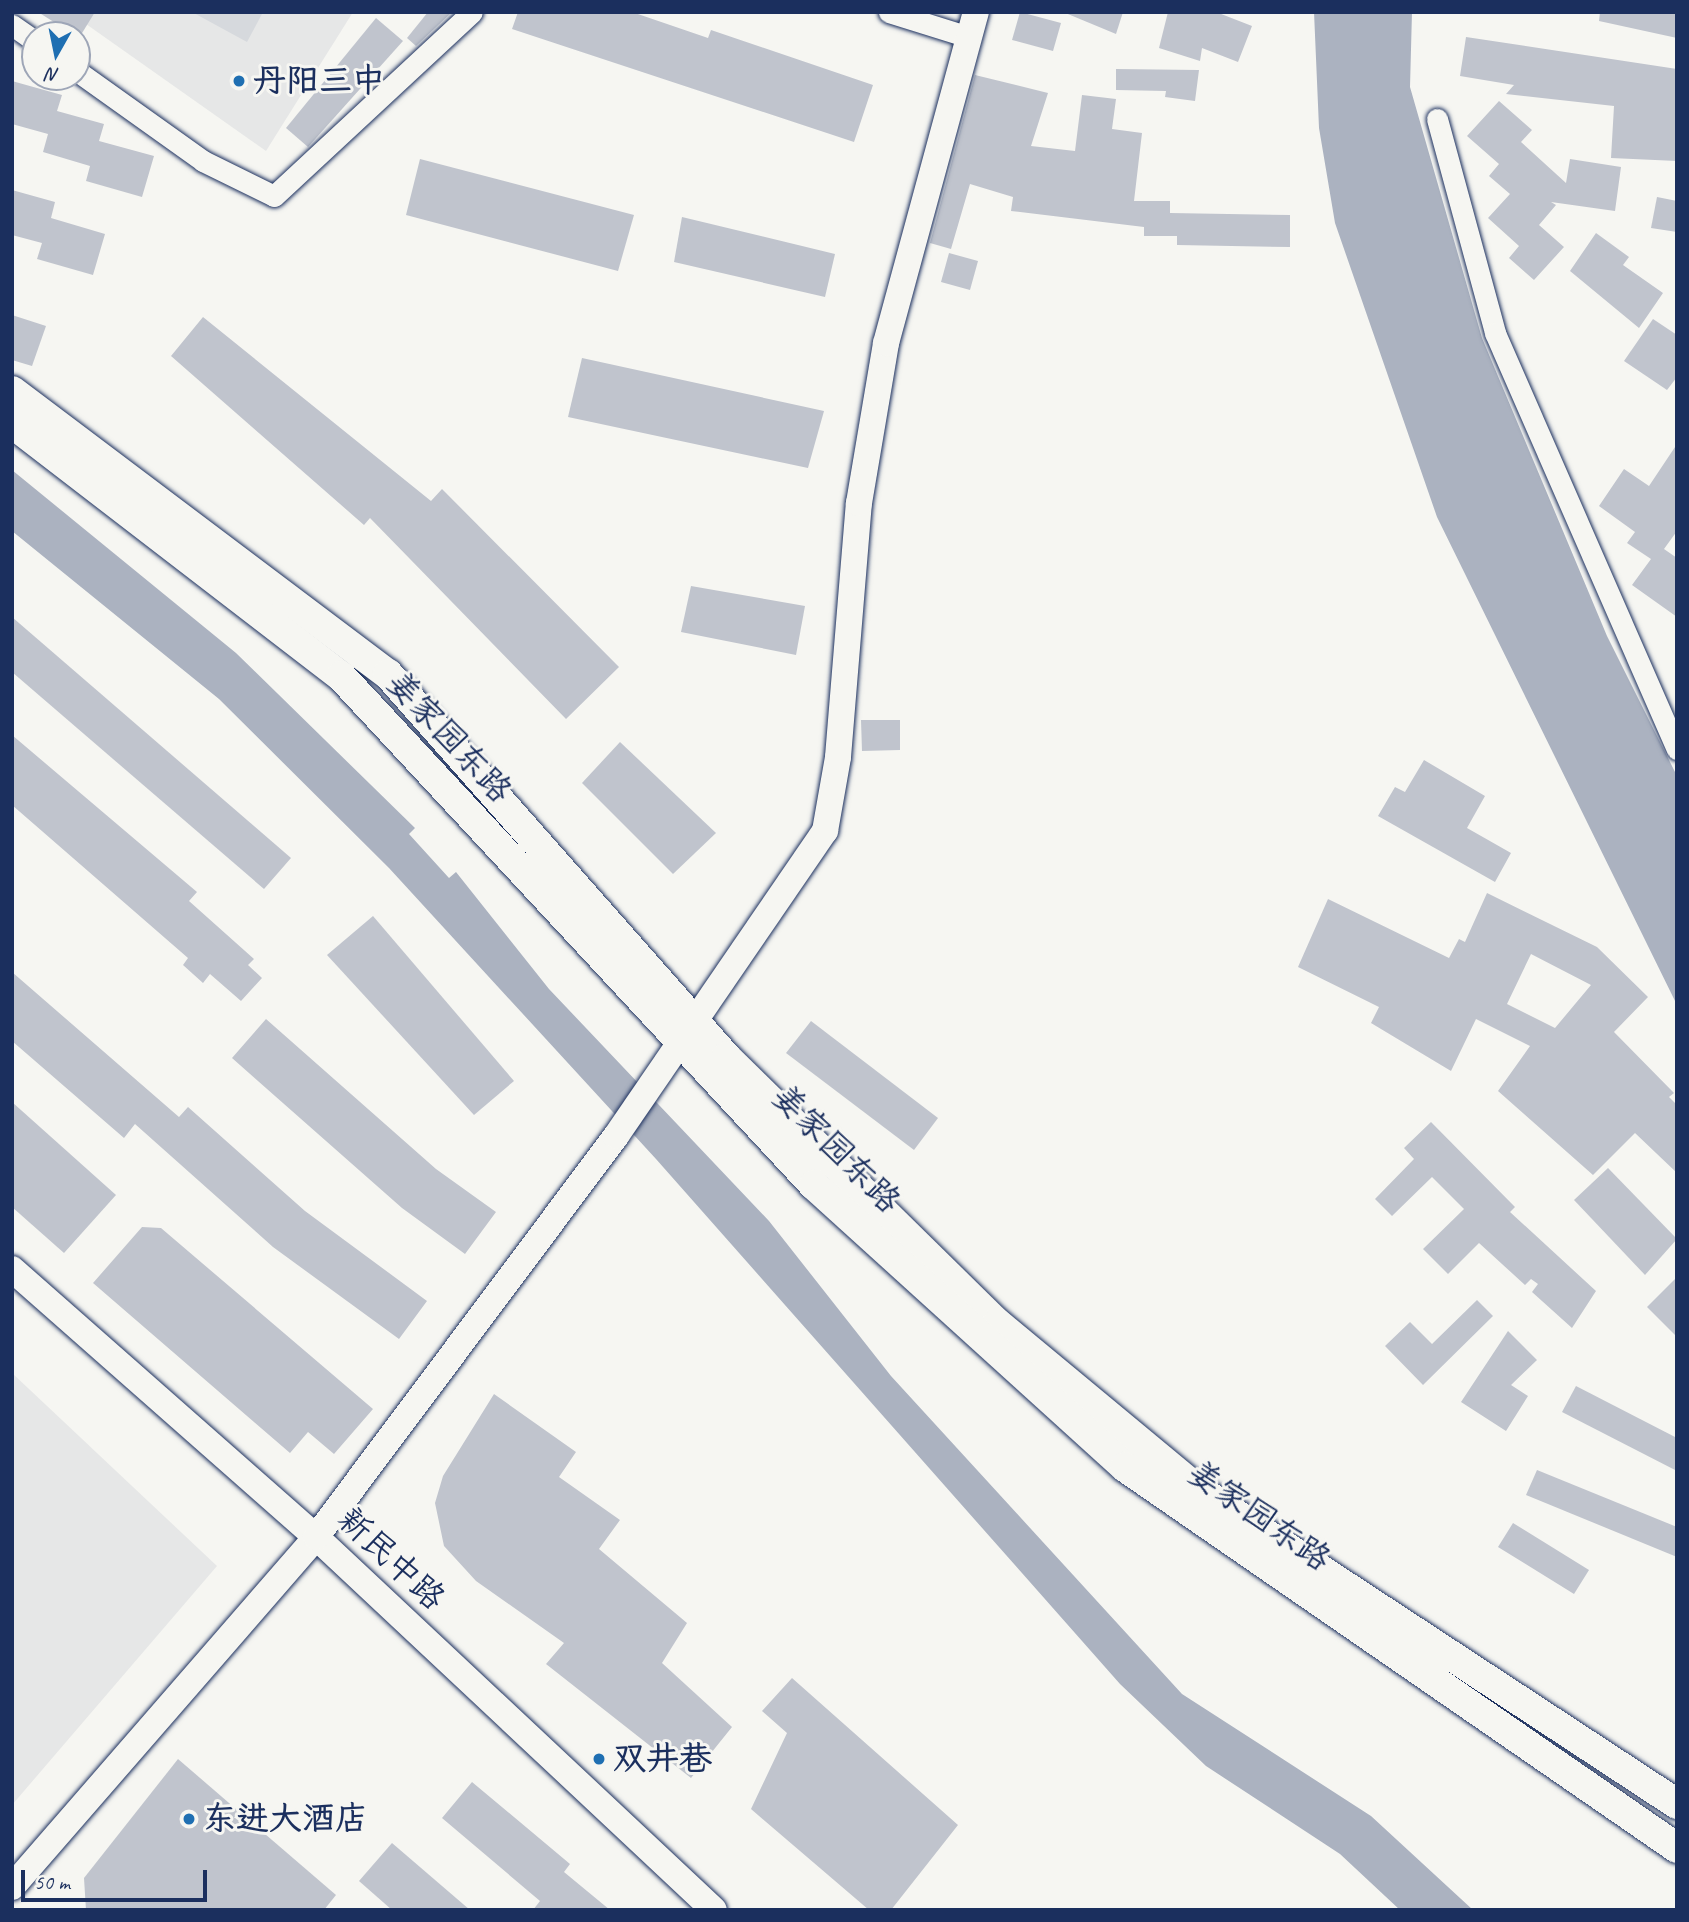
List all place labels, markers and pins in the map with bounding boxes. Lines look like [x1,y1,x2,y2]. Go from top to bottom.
place label: 丹阳三中 [253,61,385,101]
marker: 丹阳三中 [231,73,247,89]
place label: 双井巷 [613,1739,712,1779]
marker: 双井巷 [591,1751,607,1767]
place label: 东进大酒店 [203,1799,368,1839]
marker: 东进大酒店 [181,1811,197,1827]

